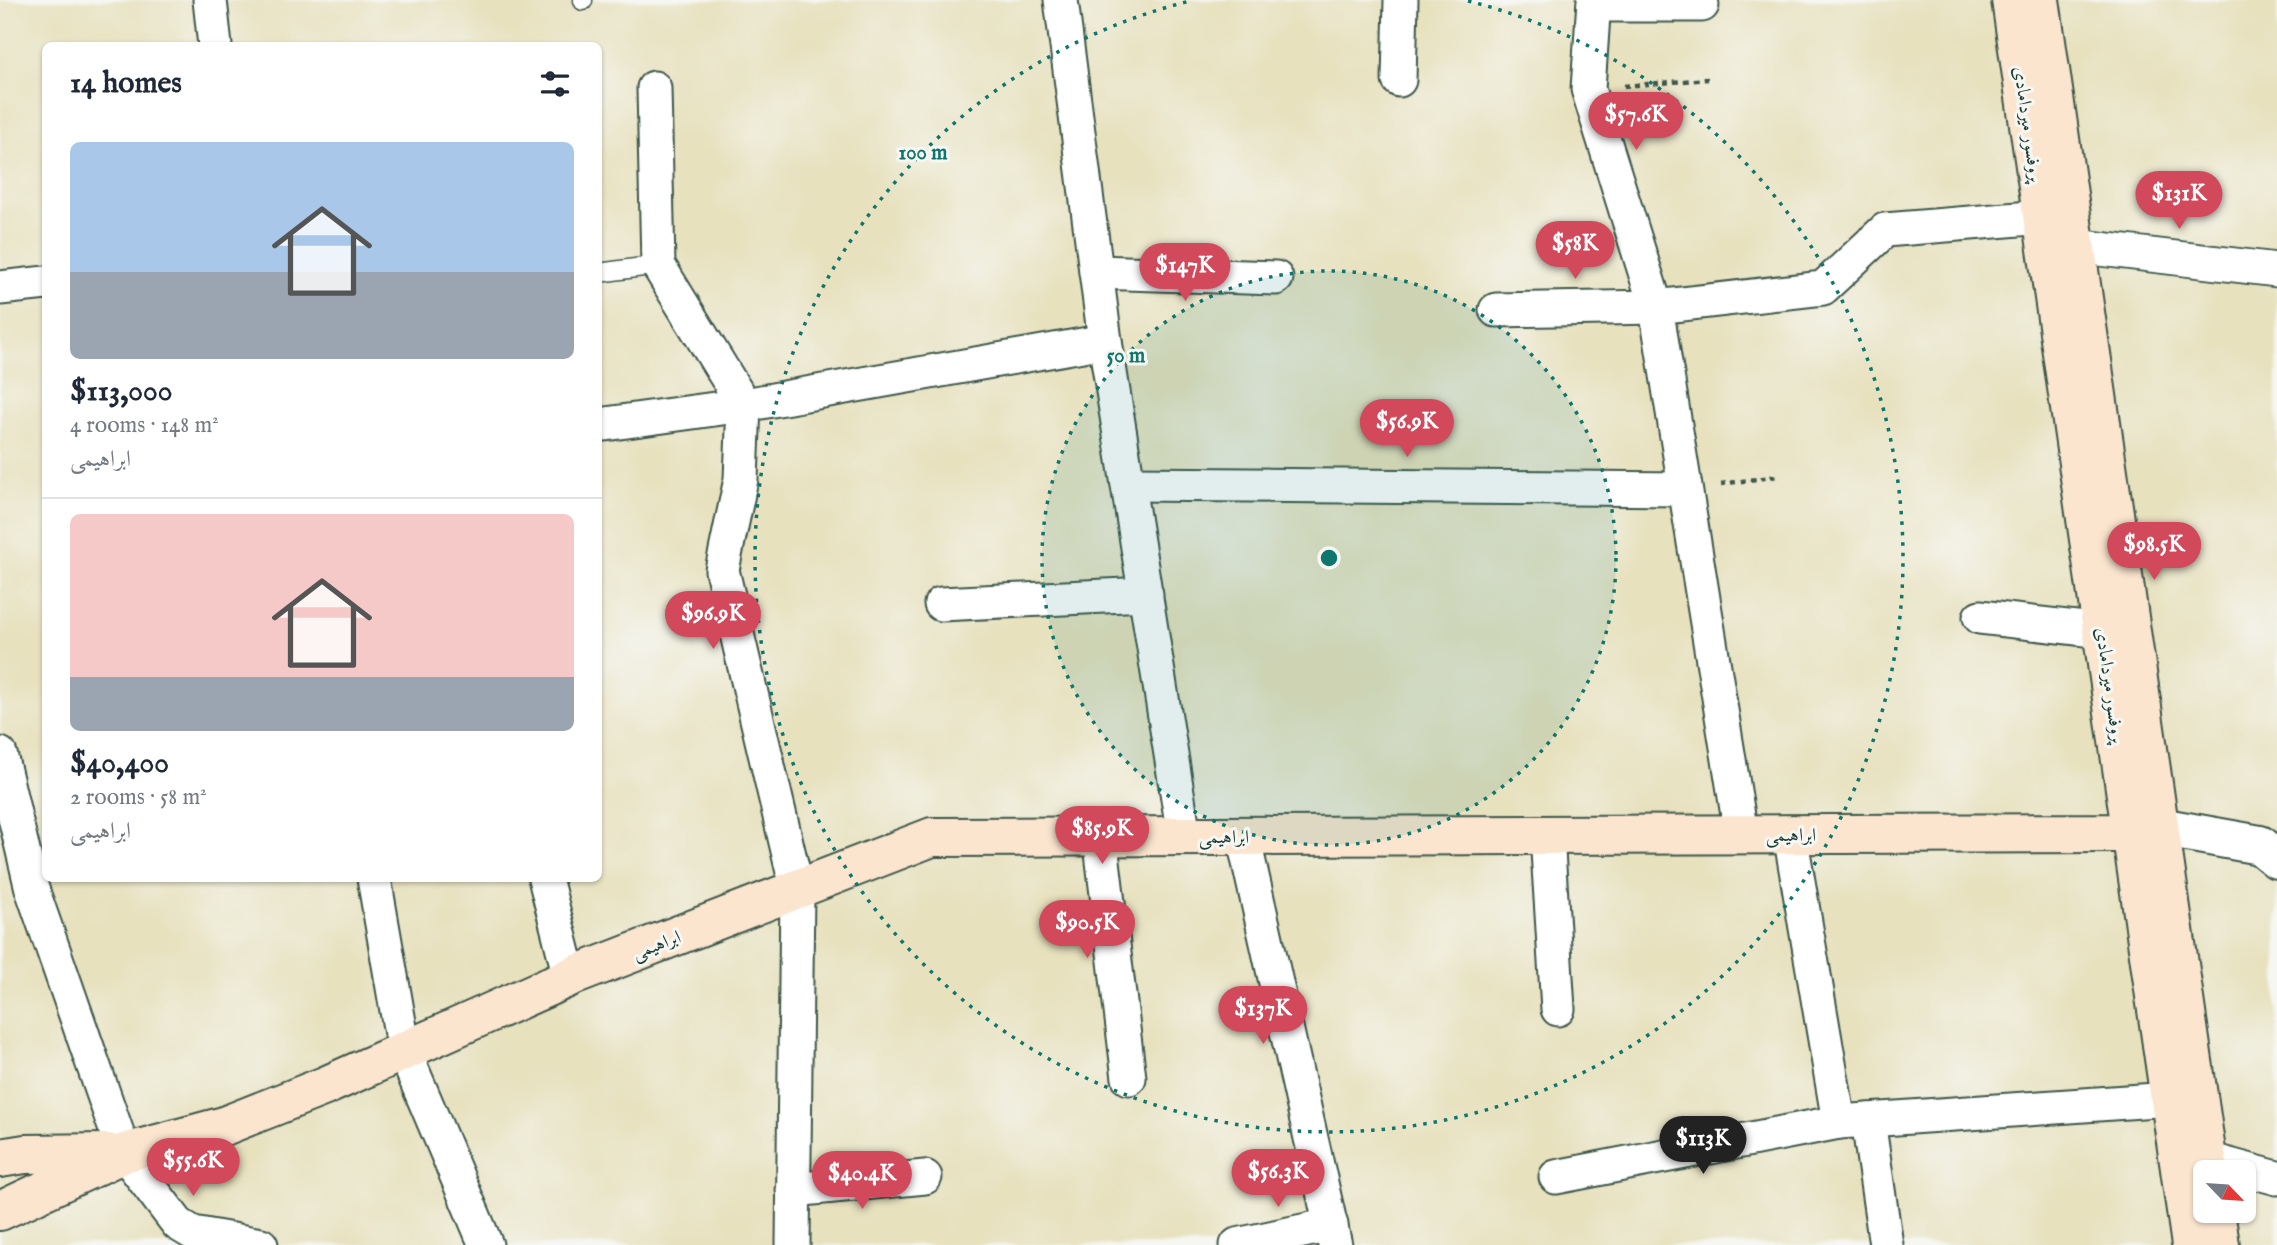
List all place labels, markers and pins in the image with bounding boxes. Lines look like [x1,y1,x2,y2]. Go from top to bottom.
pin: $57.6K [1579,92,1693,152]
pin: $131K [2130,172,2228,231]
pin: $58K [1534,222,1616,281]
pin: $147K [1136,244,1234,303]
pin: $56.9K [1350,400,1464,459]
pin: $98.5K [2097,522,2211,582]
centre of rings [1317,546,1341,570]
pin: $96.9K [656,592,770,651]
pin: $85.9K [1045,806,1159,866]
pin: $90.5K [1030,900,1144,960]
pin: $137K [1214,986,1312,1046]
pin: $113K [1654,1116,1752,1176]
pin: $55.6K [136,1138,250,1198]
pin: $56.3K [1221,1150,1335,1209]
pin: $40.4K [805,1152,919,1211]

